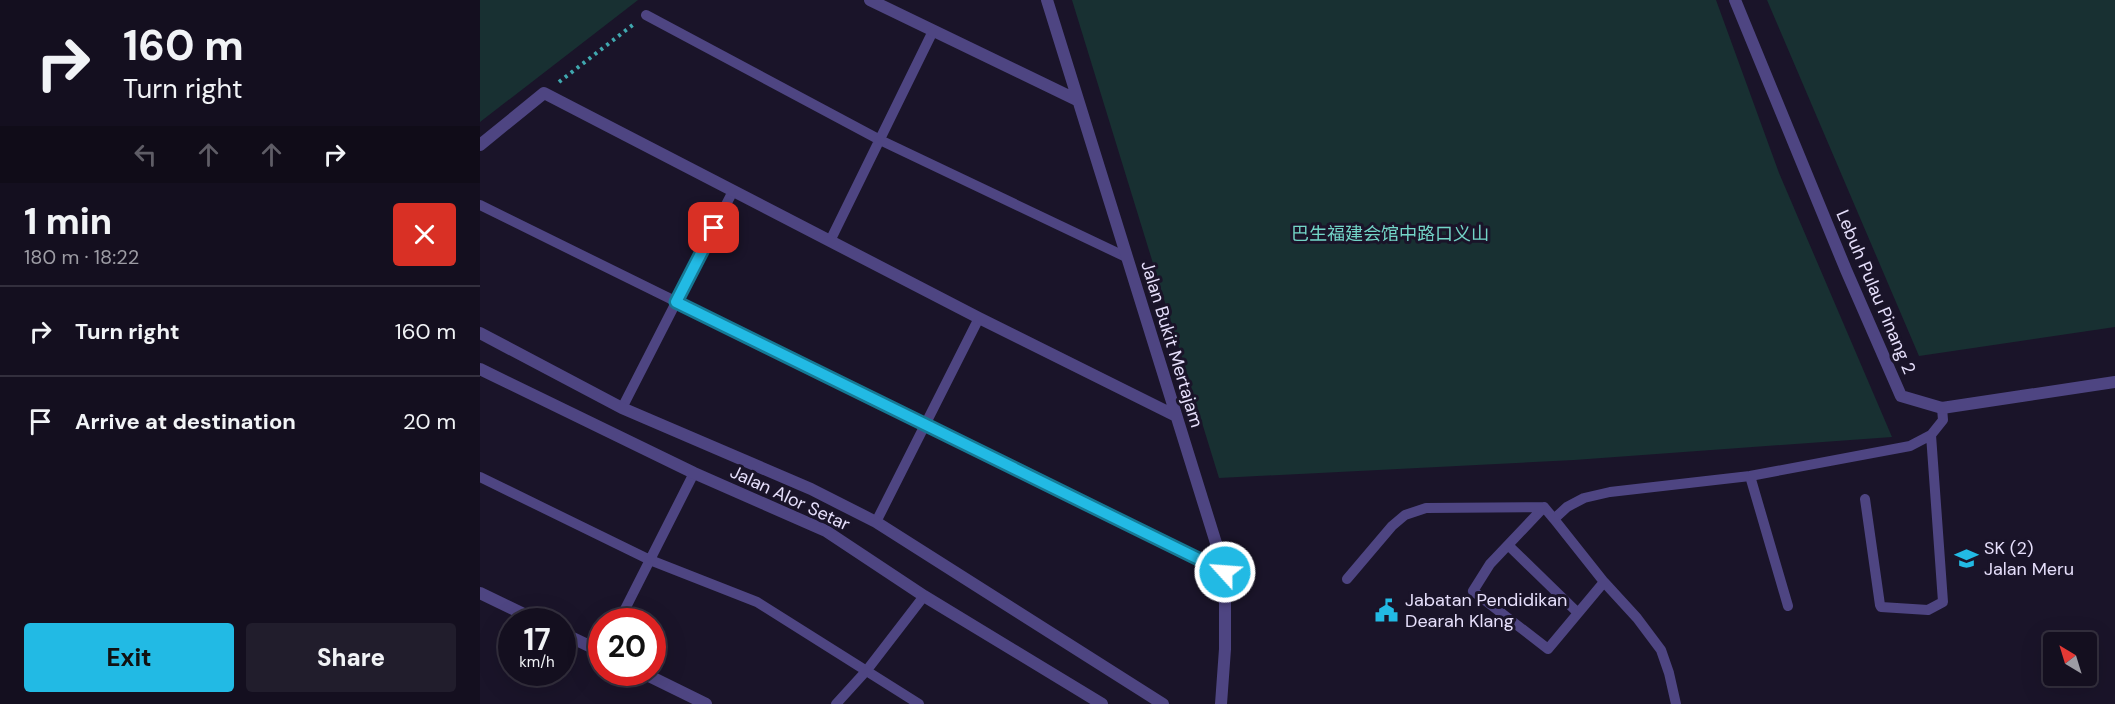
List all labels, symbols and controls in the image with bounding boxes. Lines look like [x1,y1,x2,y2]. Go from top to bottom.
text: 160 m [123,18,244,73]
icon: right [24,24,102,102]
text: Turn right [123,71,243,106]
icon: left [129,138,162,171]
icon: ahead [192,138,225,171]
icon: ahead [255,138,288,171]
icon: right [318,138,351,171]
text: 1 min [24,198,112,245]
pin [688,202,739,253]
button: close [393,203,456,266]
street label: Lebuh Pulau Pinang 2 [1831,206,1921,378]
icon: arrive [697,211,730,244]
park label: 巴生福建会馆中路口义山 [1291,222,1489,246]
text: 180 m · 18:22 [24,244,139,270]
street label: Jalan Bukit Mertajam [1135,258,1209,430]
icon: right [24,315,57,348]
text: Turn right [75,317,180,346]
text: 160 m [395,317,456,346]
icon: arrive [24,405,57,438]
text: Arrive at destination [75,407,296,436]
text: 20 m [403,407,456,436]
street label: Jalan Alor Setar [726,460,854,536]
place label: SK (2) Jalan Meru [1984,536,2074,581]
position arrow [1193,540,1257,604]
school or university icon: SK (2) Jalan Meru [1953,545,1979,571]
place label: Jabatan Pendidikan Dearah Klang [1405,588,1567,633]
public building icon: Jabatan Pendidikan Dearah Klang [1374,597,1400,623]
speed limit sign: 20 [588,608,666,686]
text: 17 [523,620,551,659]
button: Exit [24,623,234,692]
button: Share [246,623,456,692]
north arrow [2043,632,2097,686]
map controls [2043,632,2097,686]
text: km/h [519,652,555,672]

